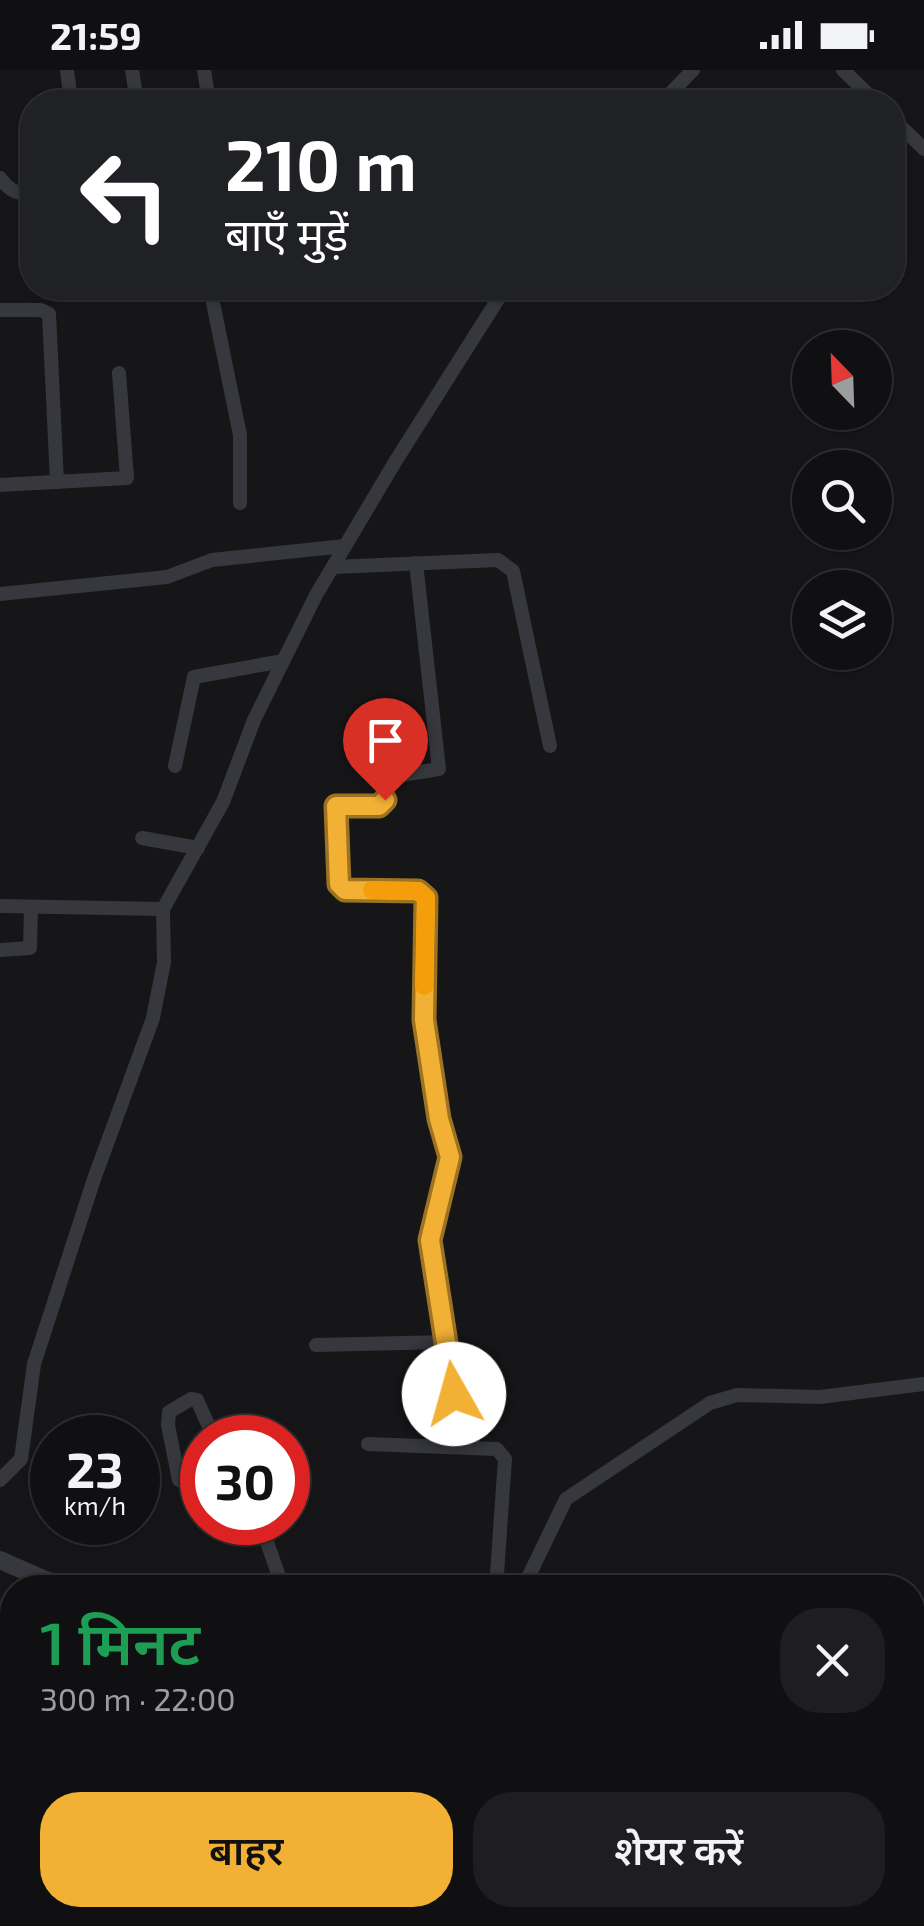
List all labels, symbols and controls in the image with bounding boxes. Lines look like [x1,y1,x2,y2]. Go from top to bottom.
text: 21:59 [50,12,142,58]
text: 210 m [225,121,417,205]
icon: left [60,130,190,260]
text: बाएँ मुड़ें [225,206,348,260]
north arrow [792,330,892,430]
map controls [792,330,892,670]
button: search [792,450,892,550]
button: layers [792,570,892,670]
pin [343,698,428,801]
icon: arrive [358,713,413,768]
position arrow [402,1342,506,1446]
speed limit sign: 30 [180,1415,310,1545]
text: 23 [66,1438,124,1498]
text: km/h [64,1490,126,1520]
text: 1 मिनट [40,1605,200,1677]
button: close [780,1608,885,1713]
text: 300 m · 22:00 [40,1679,236,1717]
button: बाहर [40,1792,453,1907]
button: शेयर करें [473,1792,885,1907]

